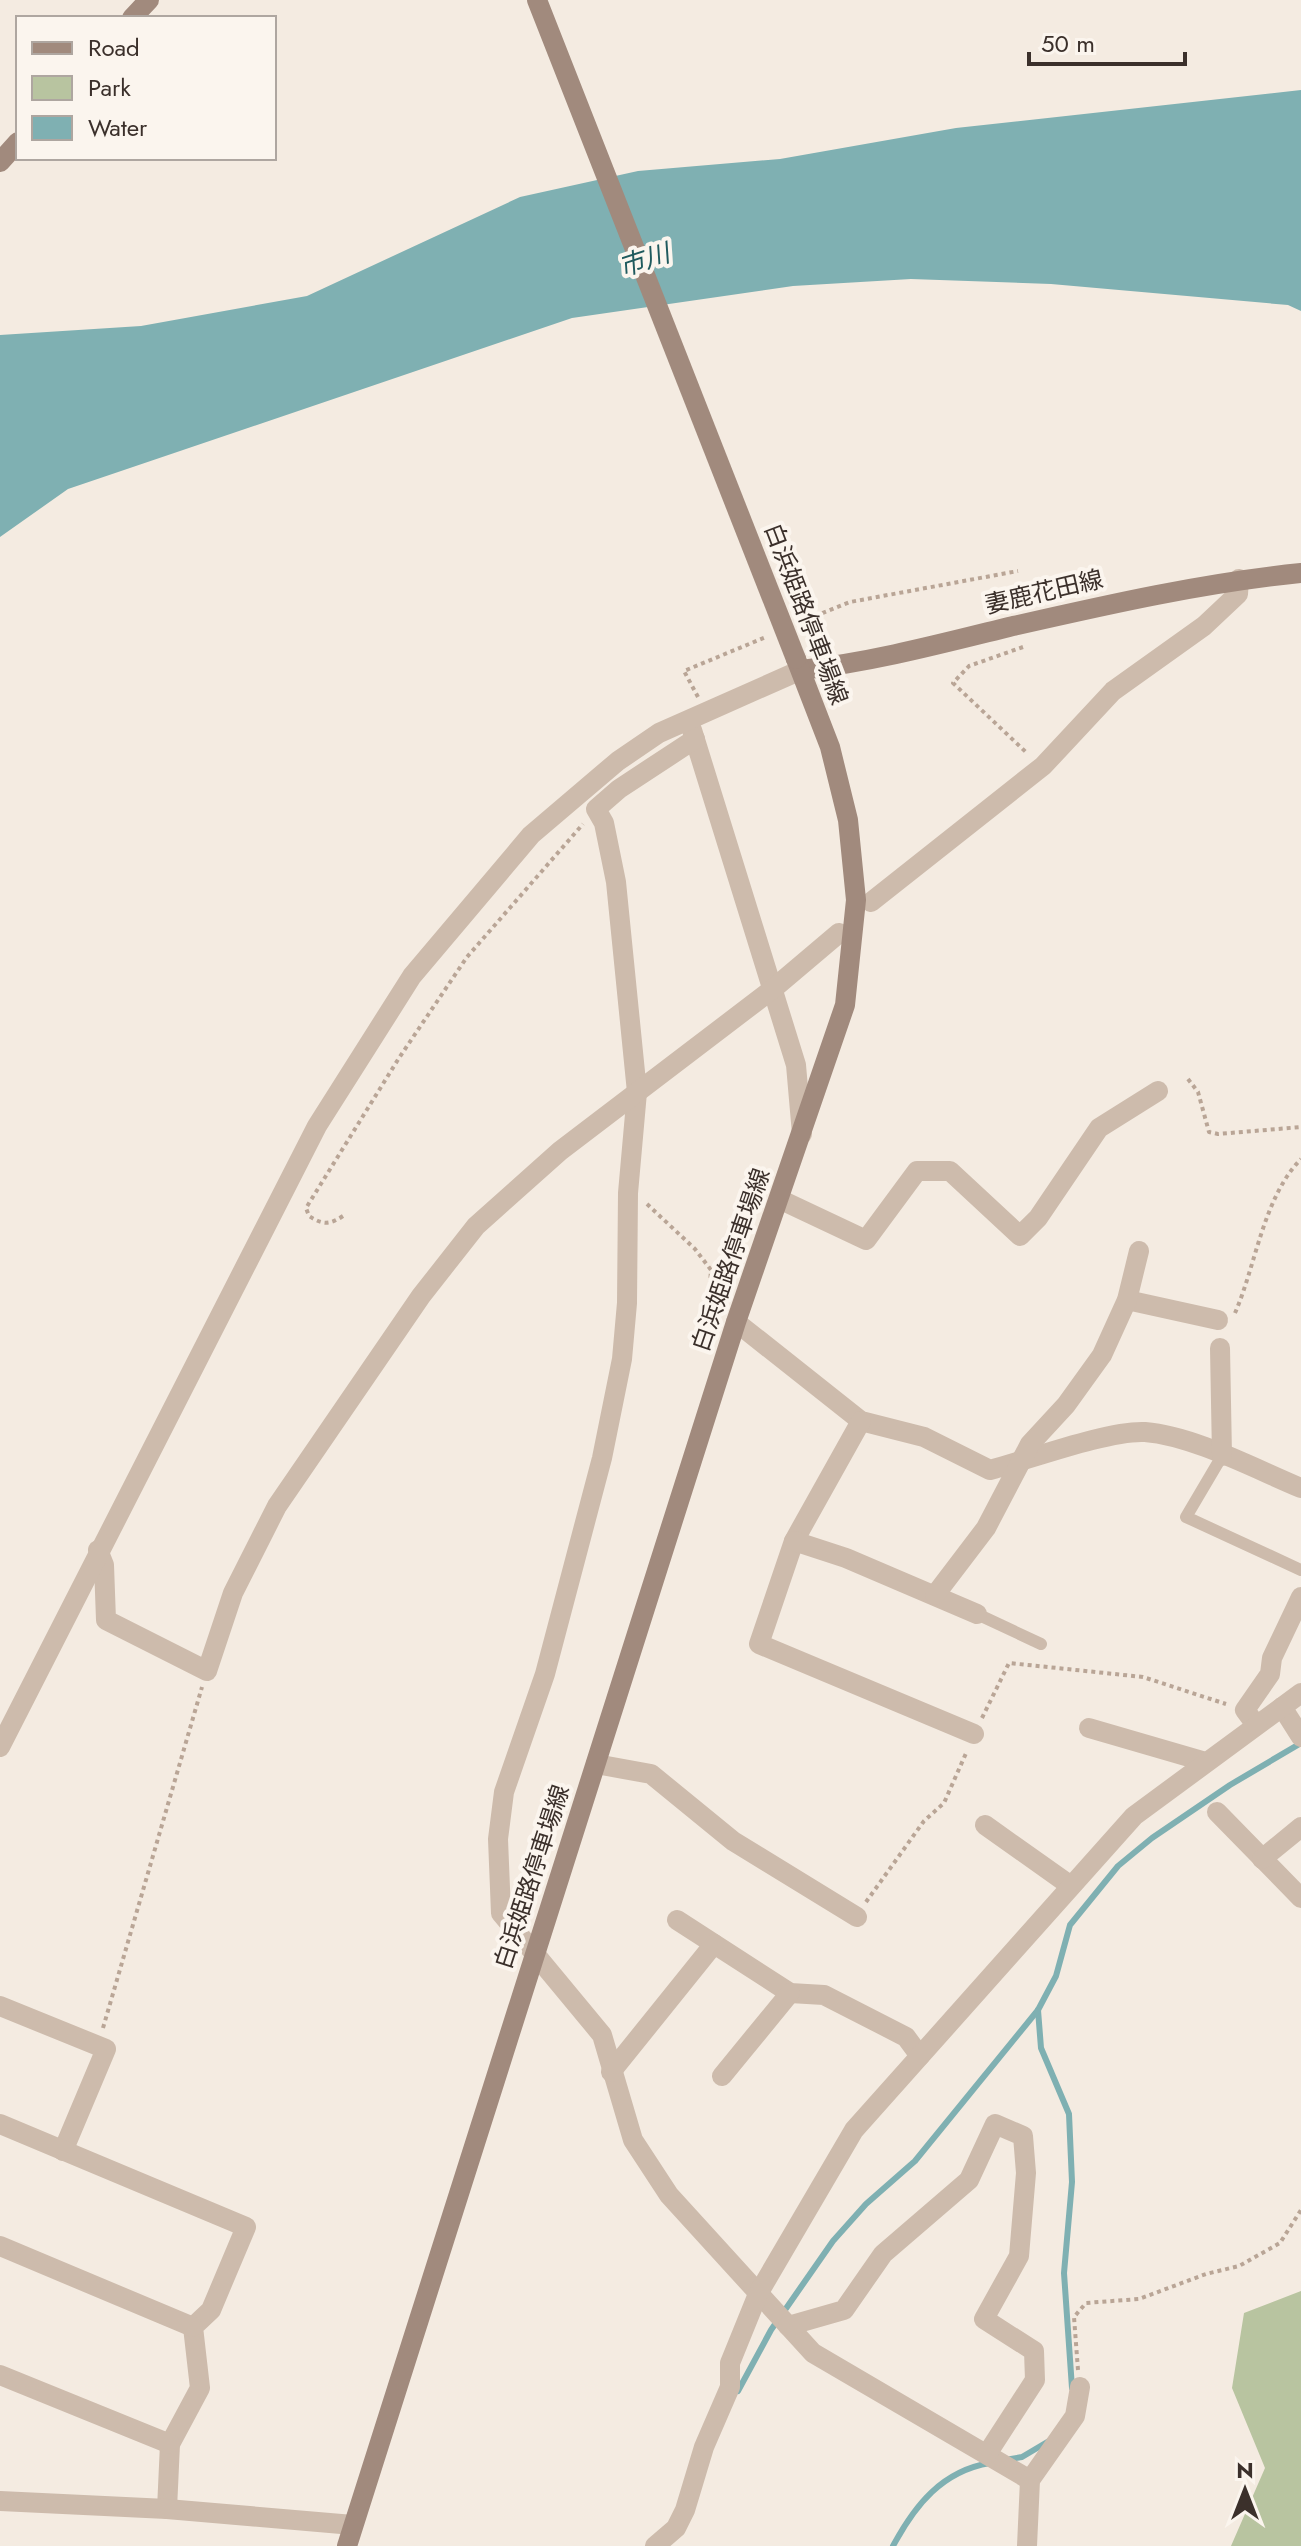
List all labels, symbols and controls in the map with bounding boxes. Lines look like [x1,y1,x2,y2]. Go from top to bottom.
legend [16,16,276,160]
scale bar [1029,16,1185,66]
text: 50 m [1041,26,1095,61]
text: Road [88,30,140,65]
text: Park [88,70,131,105]
text: Water [88,110,148,145]
water label: 市川 [613,233,677,286]
street label: 白浜姫路停車場線 [756,518,857,710]
street label: 妻鹿花田線 [981,561,1106,622]
street label: 白浜姫路停車場線 [683,1163,778,1356]
street label: 白浜姫路停車場線 [485,1780,578,1974]
north arrow [1205,2450,1285,2530]
text: N [1236,2454,1254,2486]

